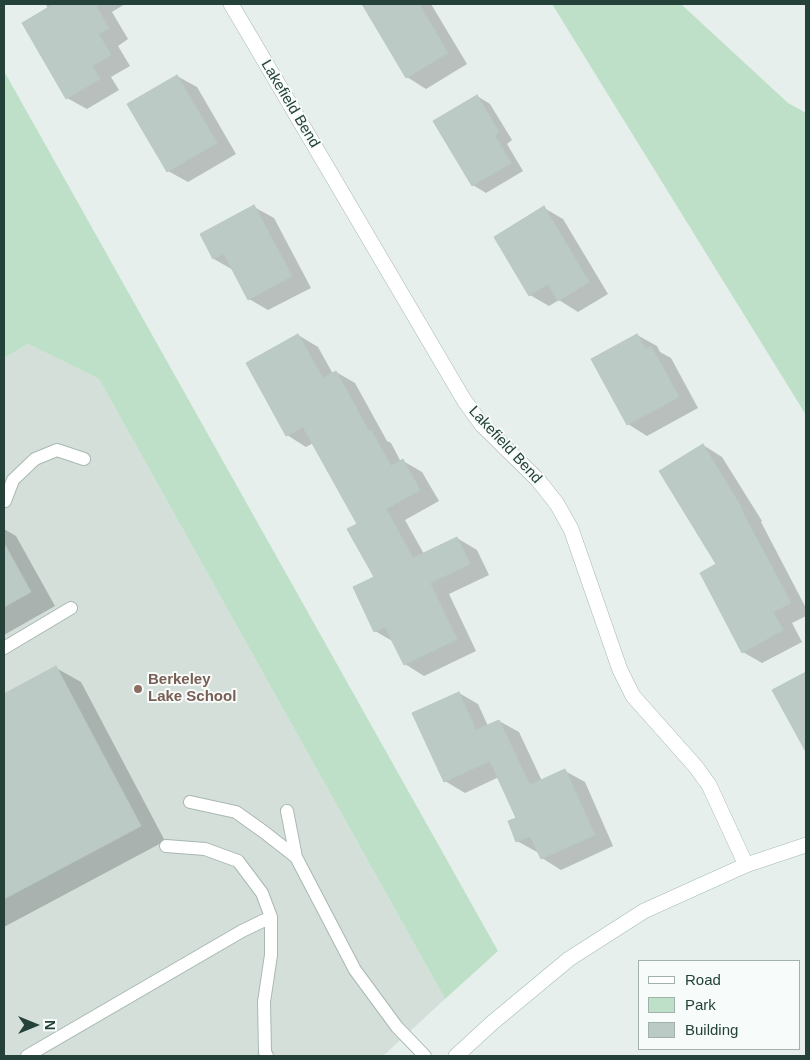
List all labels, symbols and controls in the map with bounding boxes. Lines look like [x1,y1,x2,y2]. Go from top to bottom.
street label: Lakefield Bend [257,57,323,151]
street label: Lakefield Bend [465,403,545,487]
place label: Berkeley Lake School [148,671,236,706]
marker: Berkeley Lake School [132,683,144,695]
legend [638,960,800,1050]
text: Road [685,971,721,988]
text: Park [685,996,716,1013]
north arrow [10,1000,60,1050]
text: N [42,1020,58,1030]
text: Building [685,1021,738,1038]

